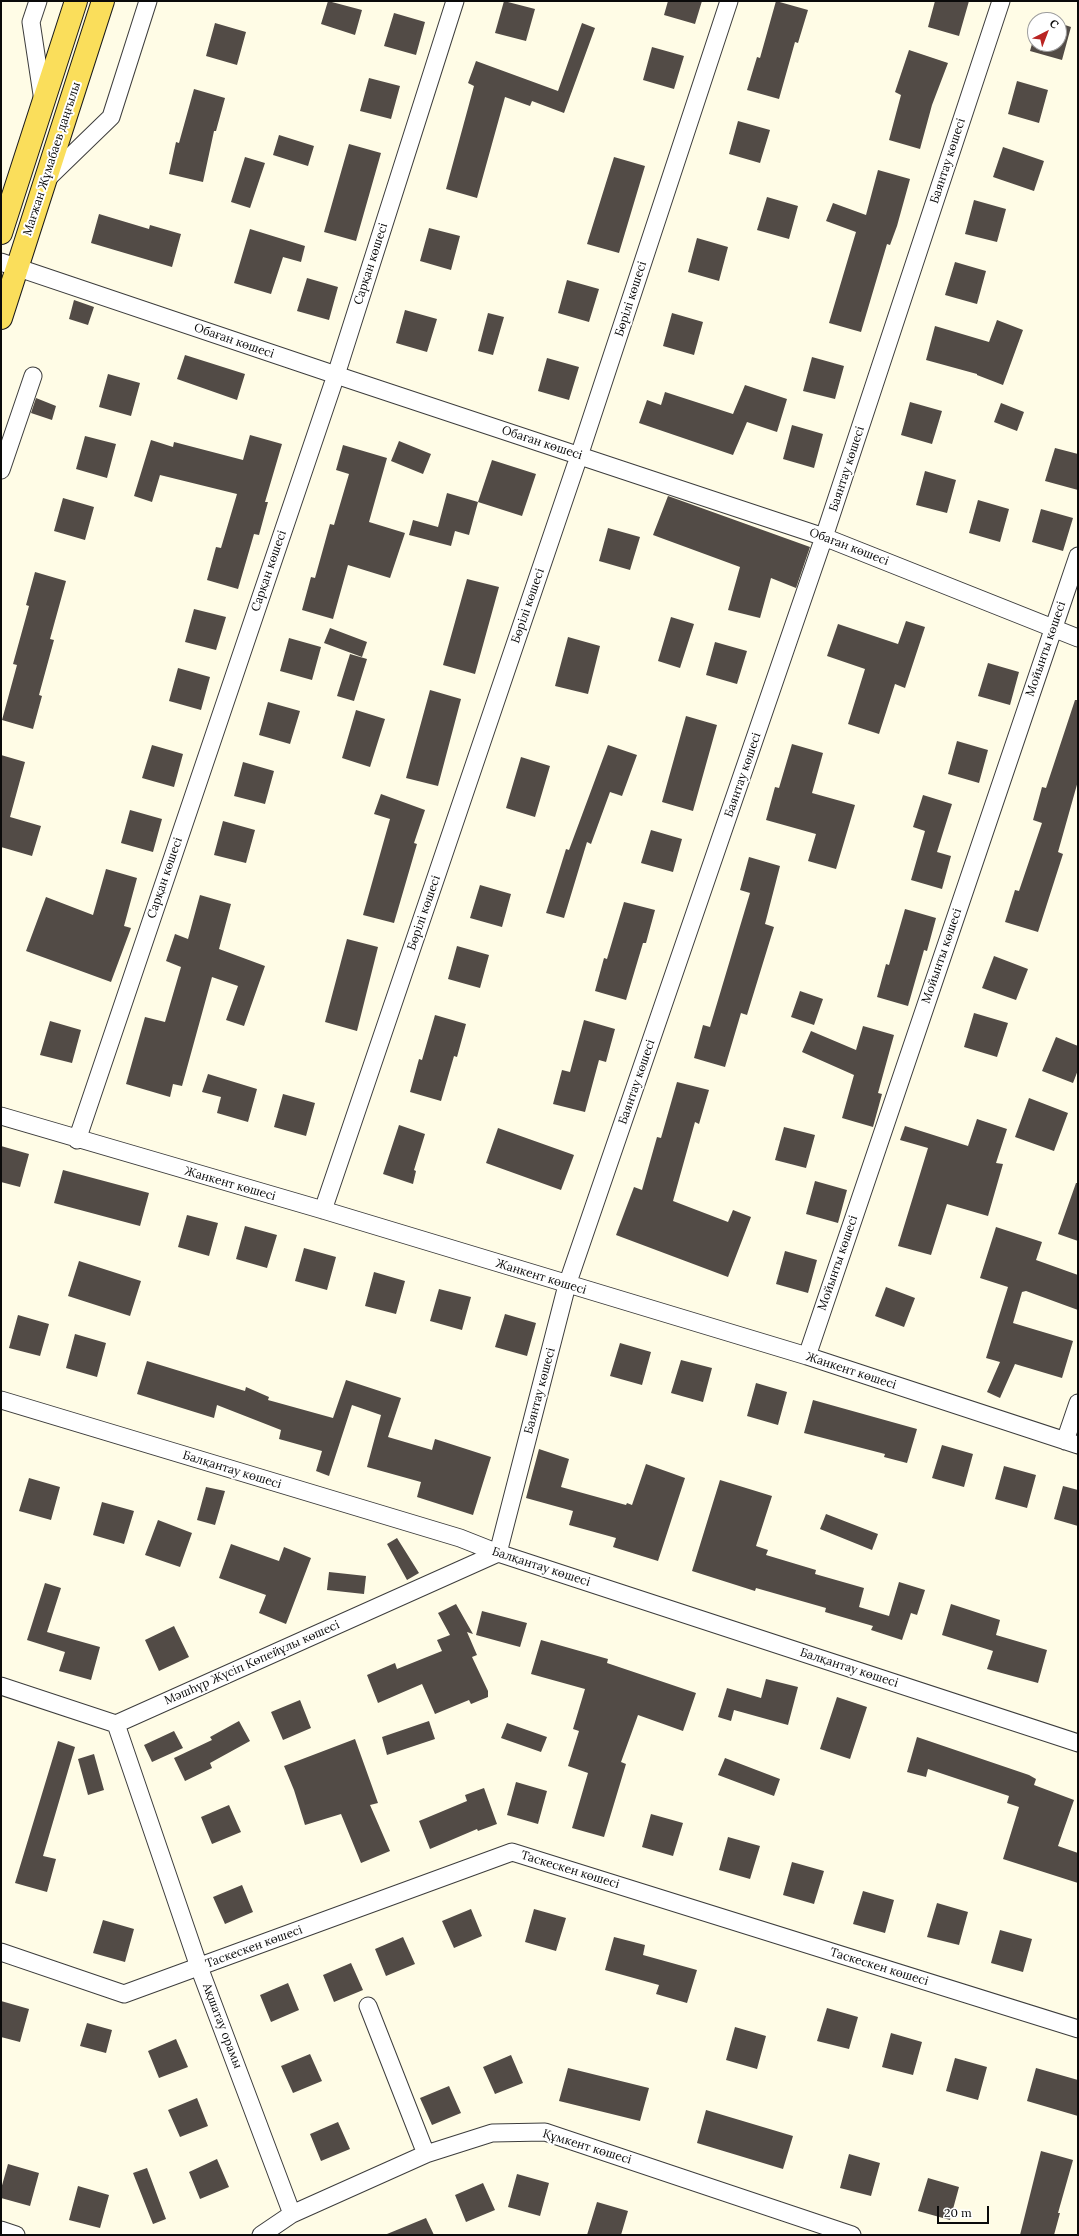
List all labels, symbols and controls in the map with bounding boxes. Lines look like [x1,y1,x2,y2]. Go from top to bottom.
north arrow [1027,12,1067,52]
text: С [1047,16,1062,32]
street label: Мағжан Жұмабаев даңғылы [20,80,84,238]
street label: Баянтау көшесі [927,117,969,205]
street label: Сарқан көшесі [351,221,391,307]
street label: Бөрілі көшесі [612,260,650,338]
street label: Обаған көшесі [192,321,276,361]
street label: Обаған көшесі [500,423,584,463]
street label: Баянтау көшесі [826,425,868,513]
street label: Обаған көшесі [807,525,891,569]
street label: Сарқан көшесі [248,528,290,614]
street label: Бөрілі көшесі [508,567,548,645]
street label: Мойынты көшесі [1023,600,1069,698]
street label: Баянтау көшесі [722,731,764,819]
street label: Сарқан көшесі [144,835,186,921]
street label: Бөрілі көшесі [404,874,444,952]
street label: Мойынты көшесі [919,907,965,1005]
street label: Баянтау көшесі [616,1038,658,1126]
street label: Жанкент көшесі [183,1164,277,1204]
street label: Мойынты көшесі [815,1214,861,1312]
street label: Жанкент көшесі [494,1256,588,1298]
street label: Баянтау көшесі [522,1346,558,1436]
street label: Жанкент көшесі [804,1350,898,1392]
street label: Балқантау көшесі [181,1448,283,1492]
street label: Балқантау көшесі [490,1544,592,1590]
street label: Мәшһүр Жүсіп Көпейұлы көшесі [162,1618,342,1708]
street label: Балқантау көшесі [798,1645,900,1691]
street label: Таскескен көшесі [519,1848,621,1892]
street label: Таскескен көшесі [204,1923,304,1971]
street label: Таскескен көшесі [828,1945,930,1989]
street label: Ақшатау орамы [199,1981,245,2071]
street label: Құмкент көшесі [541,2127,633,2167]
scale bar [939,2198,991,2224]
text: 20 m [944,2205,972,2220]

